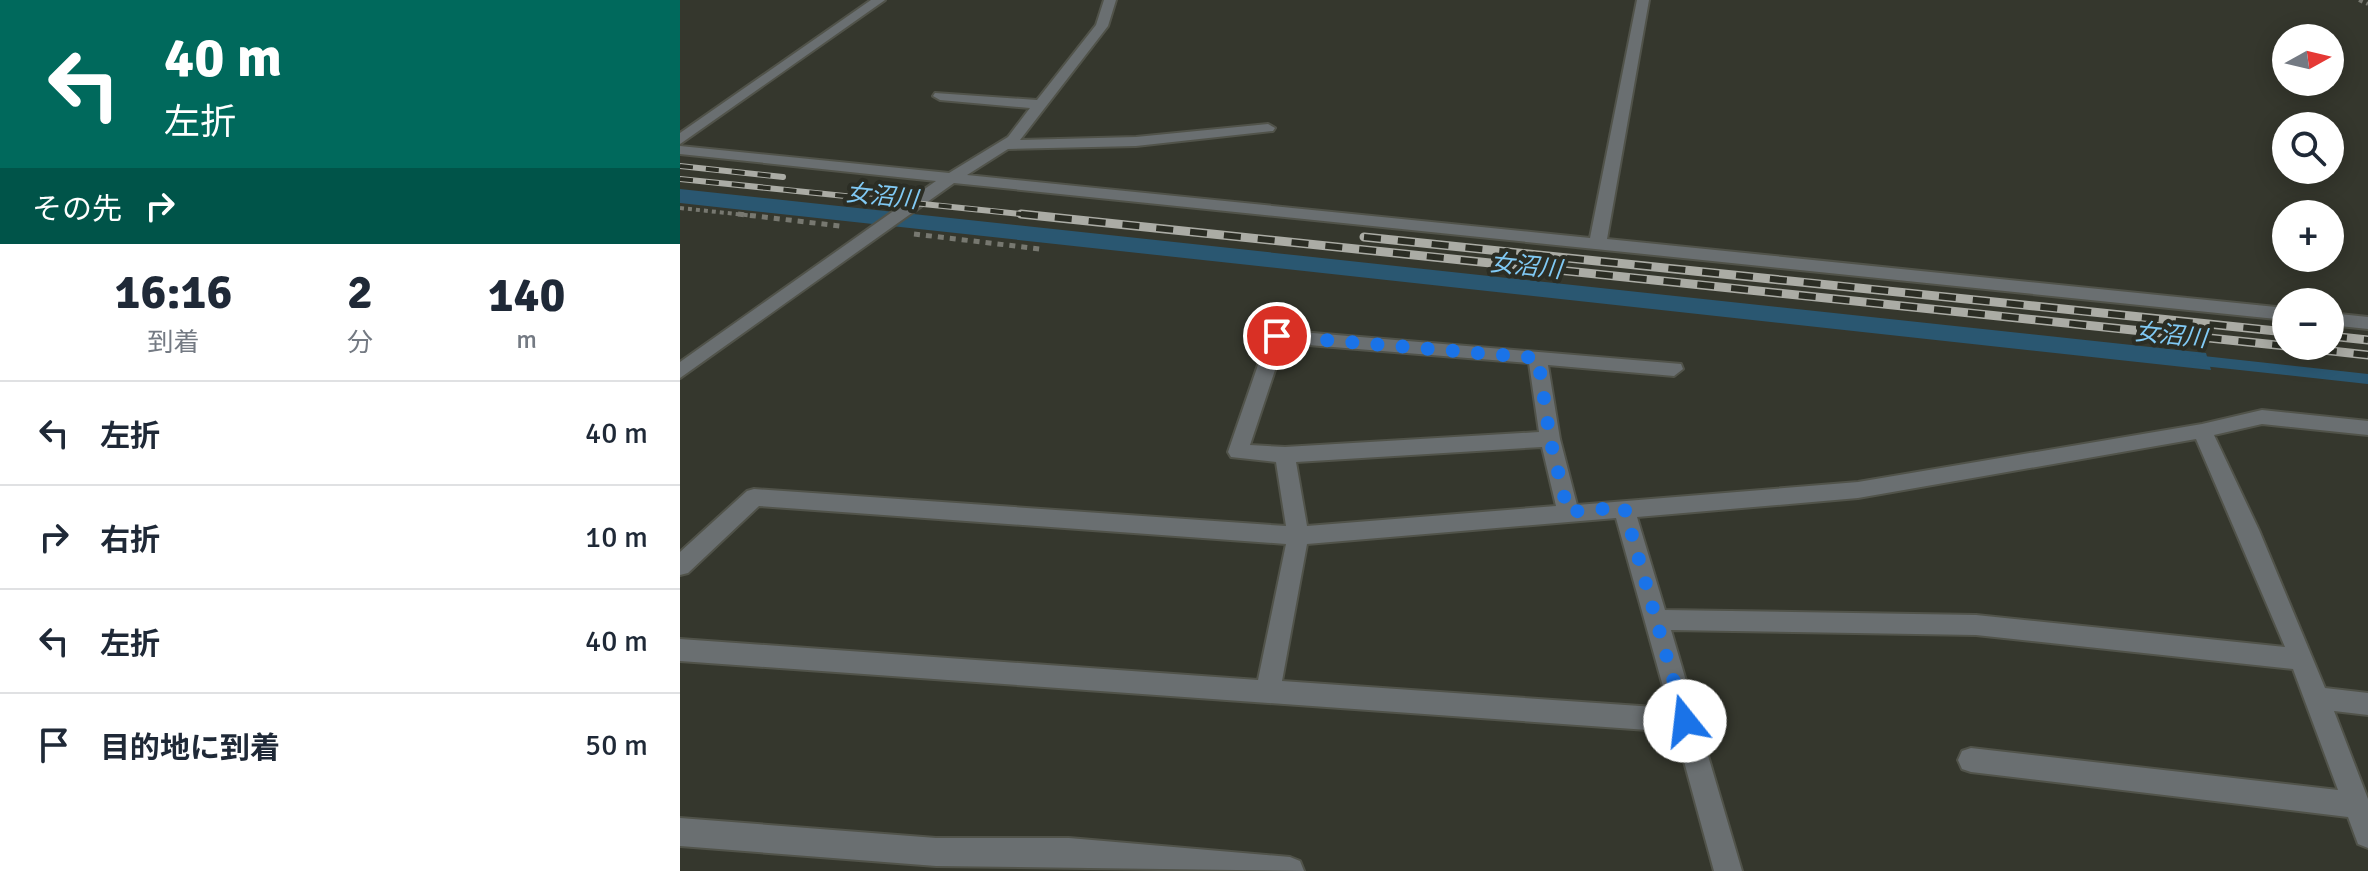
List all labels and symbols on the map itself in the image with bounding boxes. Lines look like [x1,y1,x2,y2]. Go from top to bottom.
north arrow [2272,24,2344,96]
water label: 女沼川 [845,177,922,215]
water label: 女沼川 [1489,247,1566,285]
pin [1243,302,1311,370]
water label: 女沼川 [2134,316,2211,354]
position arrow [1643,679,1727,763]

